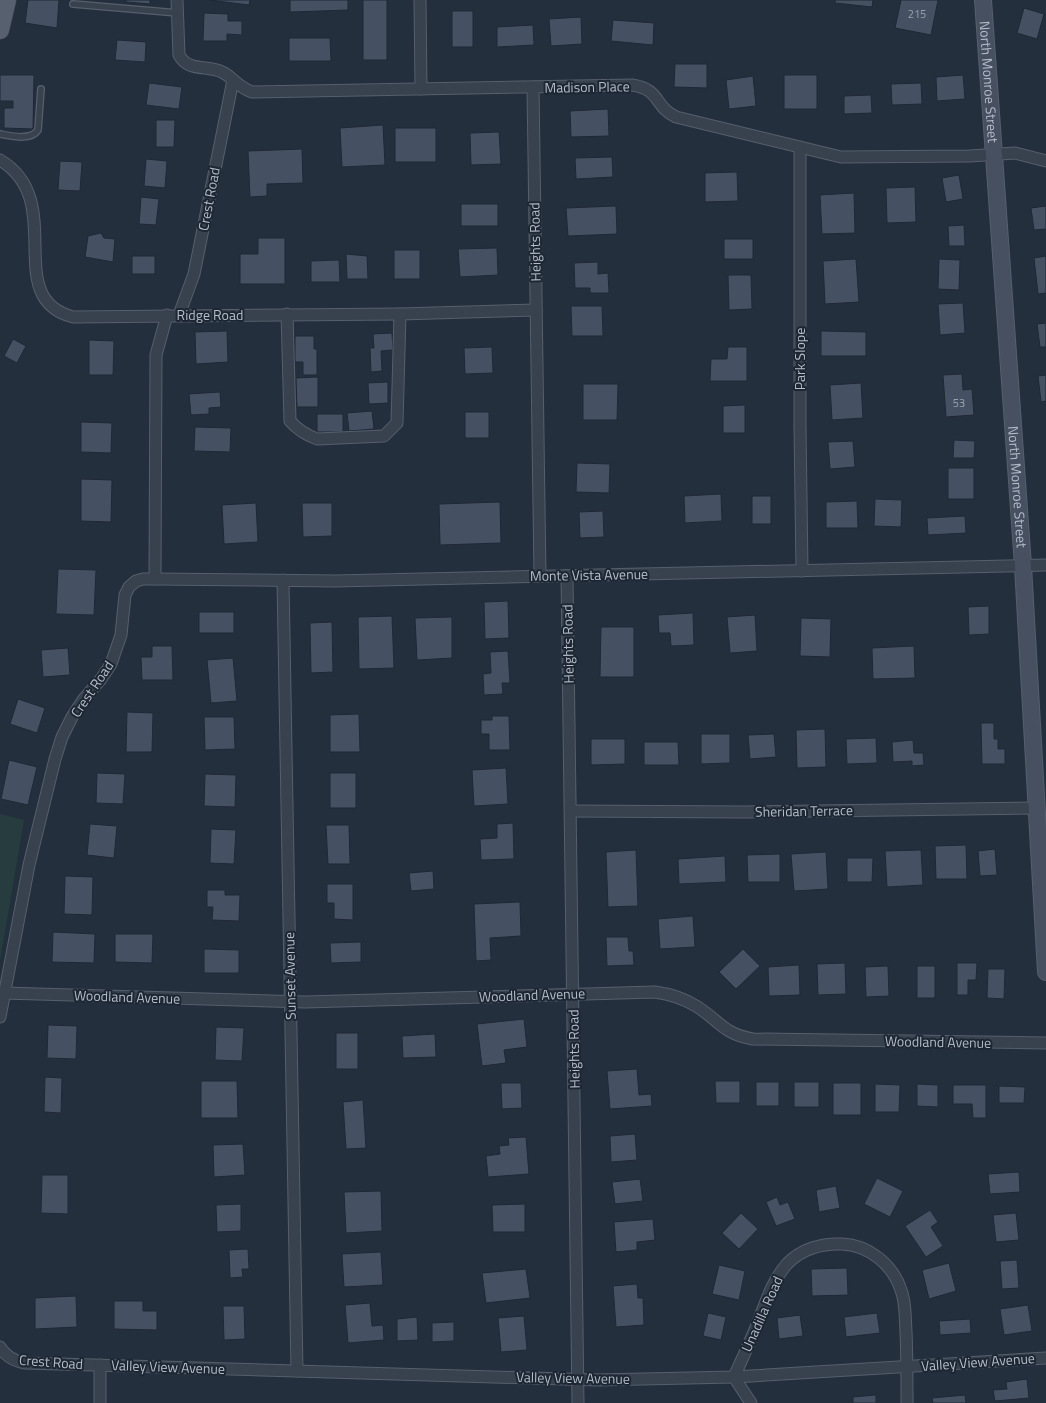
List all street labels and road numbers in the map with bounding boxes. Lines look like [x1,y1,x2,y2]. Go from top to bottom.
street label: North Monroe Street [974,20,1004,144]
street label: Madison Place [544,75,630,98]
street label: Crest Road [192,165,225,232]
street label: Heights Road [523,202,546,282]
street label: Ridge Road [177,304,243,325]
street label: Park Slope [789,328,810,390]
street label: North Monroe Street [1003,425,1033,549]
street label: Monte Vista Avenue [530,563,648,586]
street label: Heights Road [556,604,579,684]
street label: Crest Road [65,656,118,721]
street label: Sheridan Terrace [755,799,853,822]
street label: Sunset Avenue [278,932,301,1020]
street label: Woodland Avenue [478,982,585,1007]
street label: Woodland Avenue [74,984,181,1009]
street label: Heights Road [562,1009,585,1089]
street label: Woodland Avenue [885,1030,991,1053]
street label: Unadilla Road [735,1273,788,1355]
street label: Valley View Avenue [920,1347,1035,1376]
street label: Crest Road [18,1349,84,1374]
street label: Valley View Avenue [111,1354,225,1379]
street label: Valley View Avenue [516,1366,630,1389]

